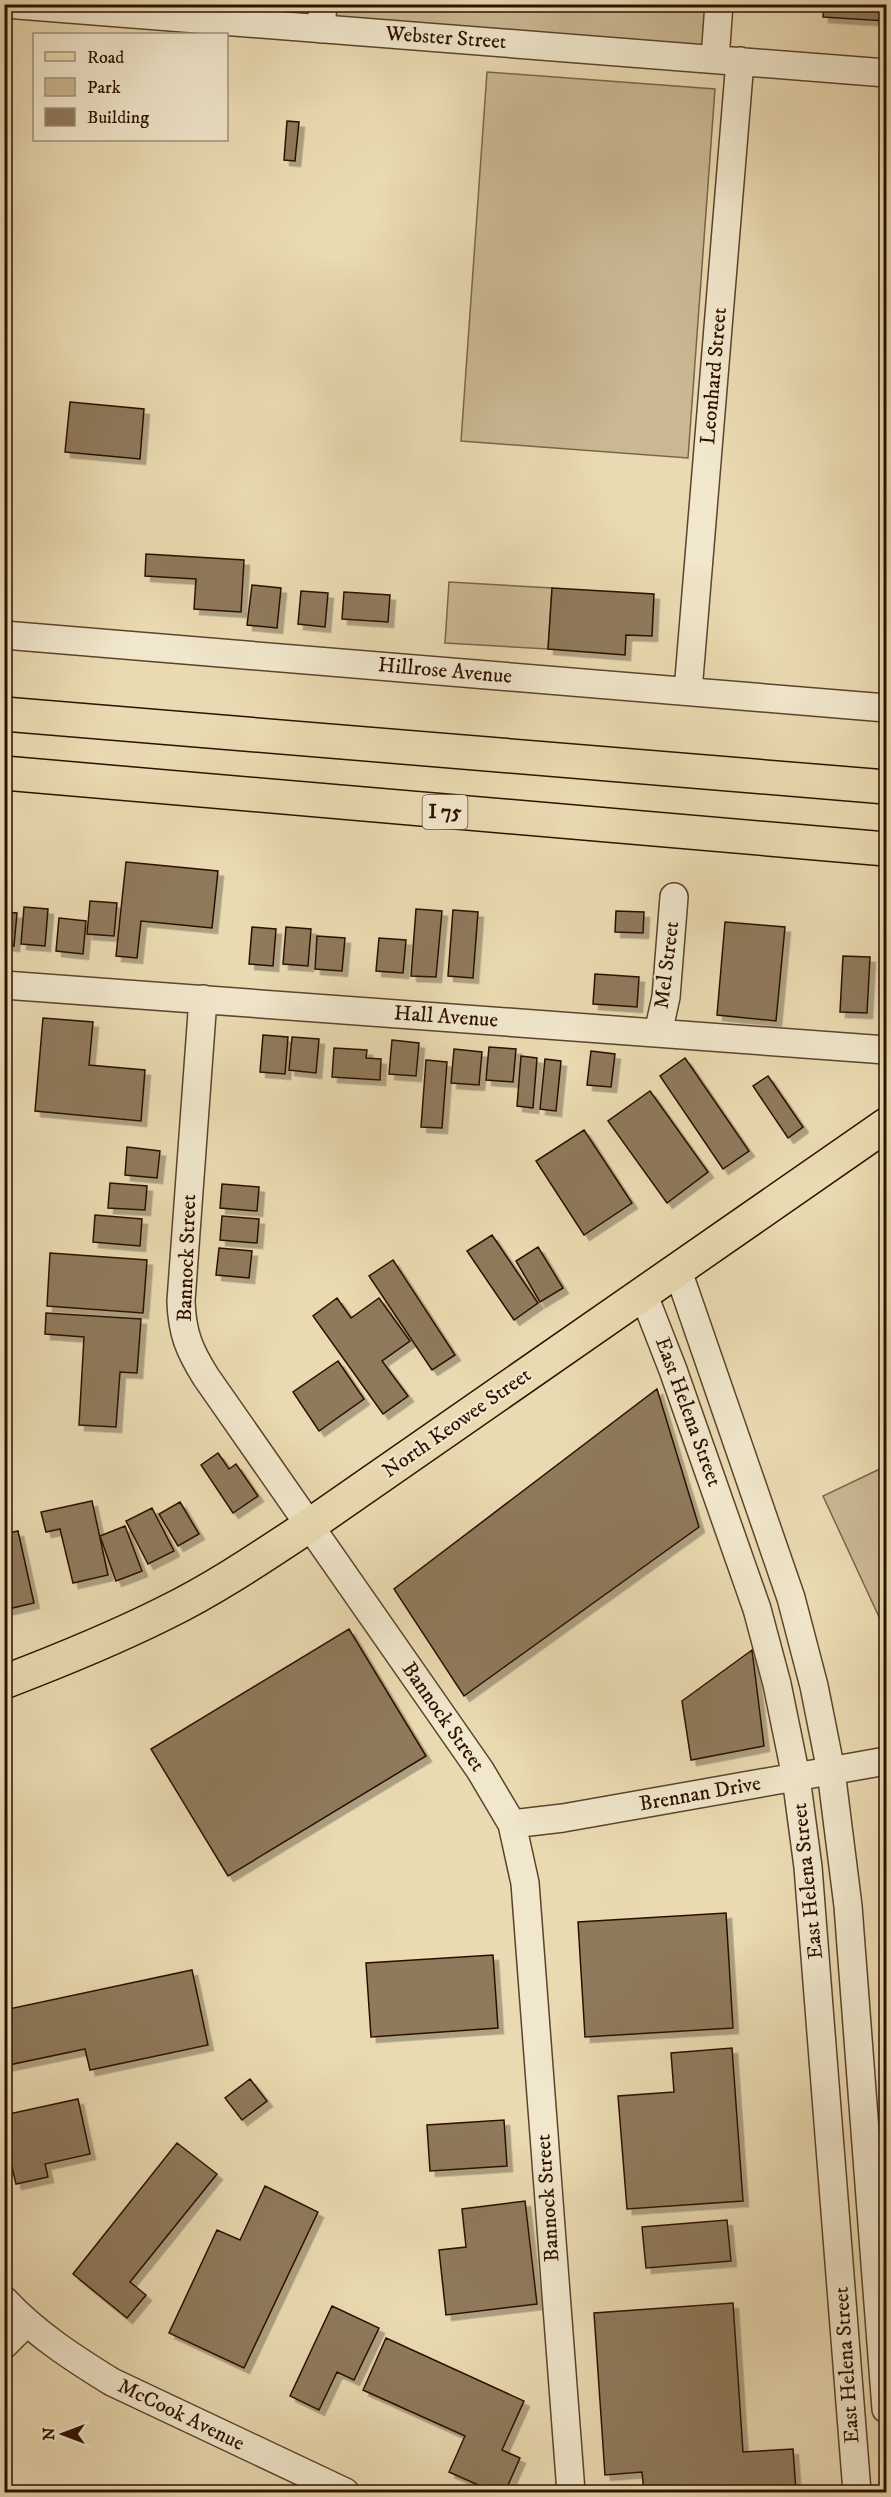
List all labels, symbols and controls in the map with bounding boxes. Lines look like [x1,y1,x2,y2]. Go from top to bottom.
street label: Webster Street [384,21,508,55]
legend [33,33,228,141]
text: Road [87,47,124,69]
text: Park [87,77,121,99]
text: Building [87,107,149,129]
street label: Leonhard Street [695,306,733,446]
street label: Hillrose Avenue [377,652,513,690]
road number: I 75 [422,795,468,829]
street label: Mel Street [649,919,685,1010]
street label: Hall Avenue [393,1000,499,1034]
street label: Bannock Street [172,1193,202,1322]
street label: East Helena Street [649,1334,727,1490]
street label: North Keowee Street [378,1362,537,1484]
street label: Bannock Street [396,1657,490,1777]
street label: Brennan Drive [637,1770,763,1817]
street label: East Helena Street [787,1801,829,1960]
street label: Bannock Street [531,2133,565,2263]
street label: East Helena Street [829,2285,865,2444]
street label: McCook Avenue [113,2373,249,2457]
north arrow [33,2404,93,2464]
text: N [39,2427,59,2441]

